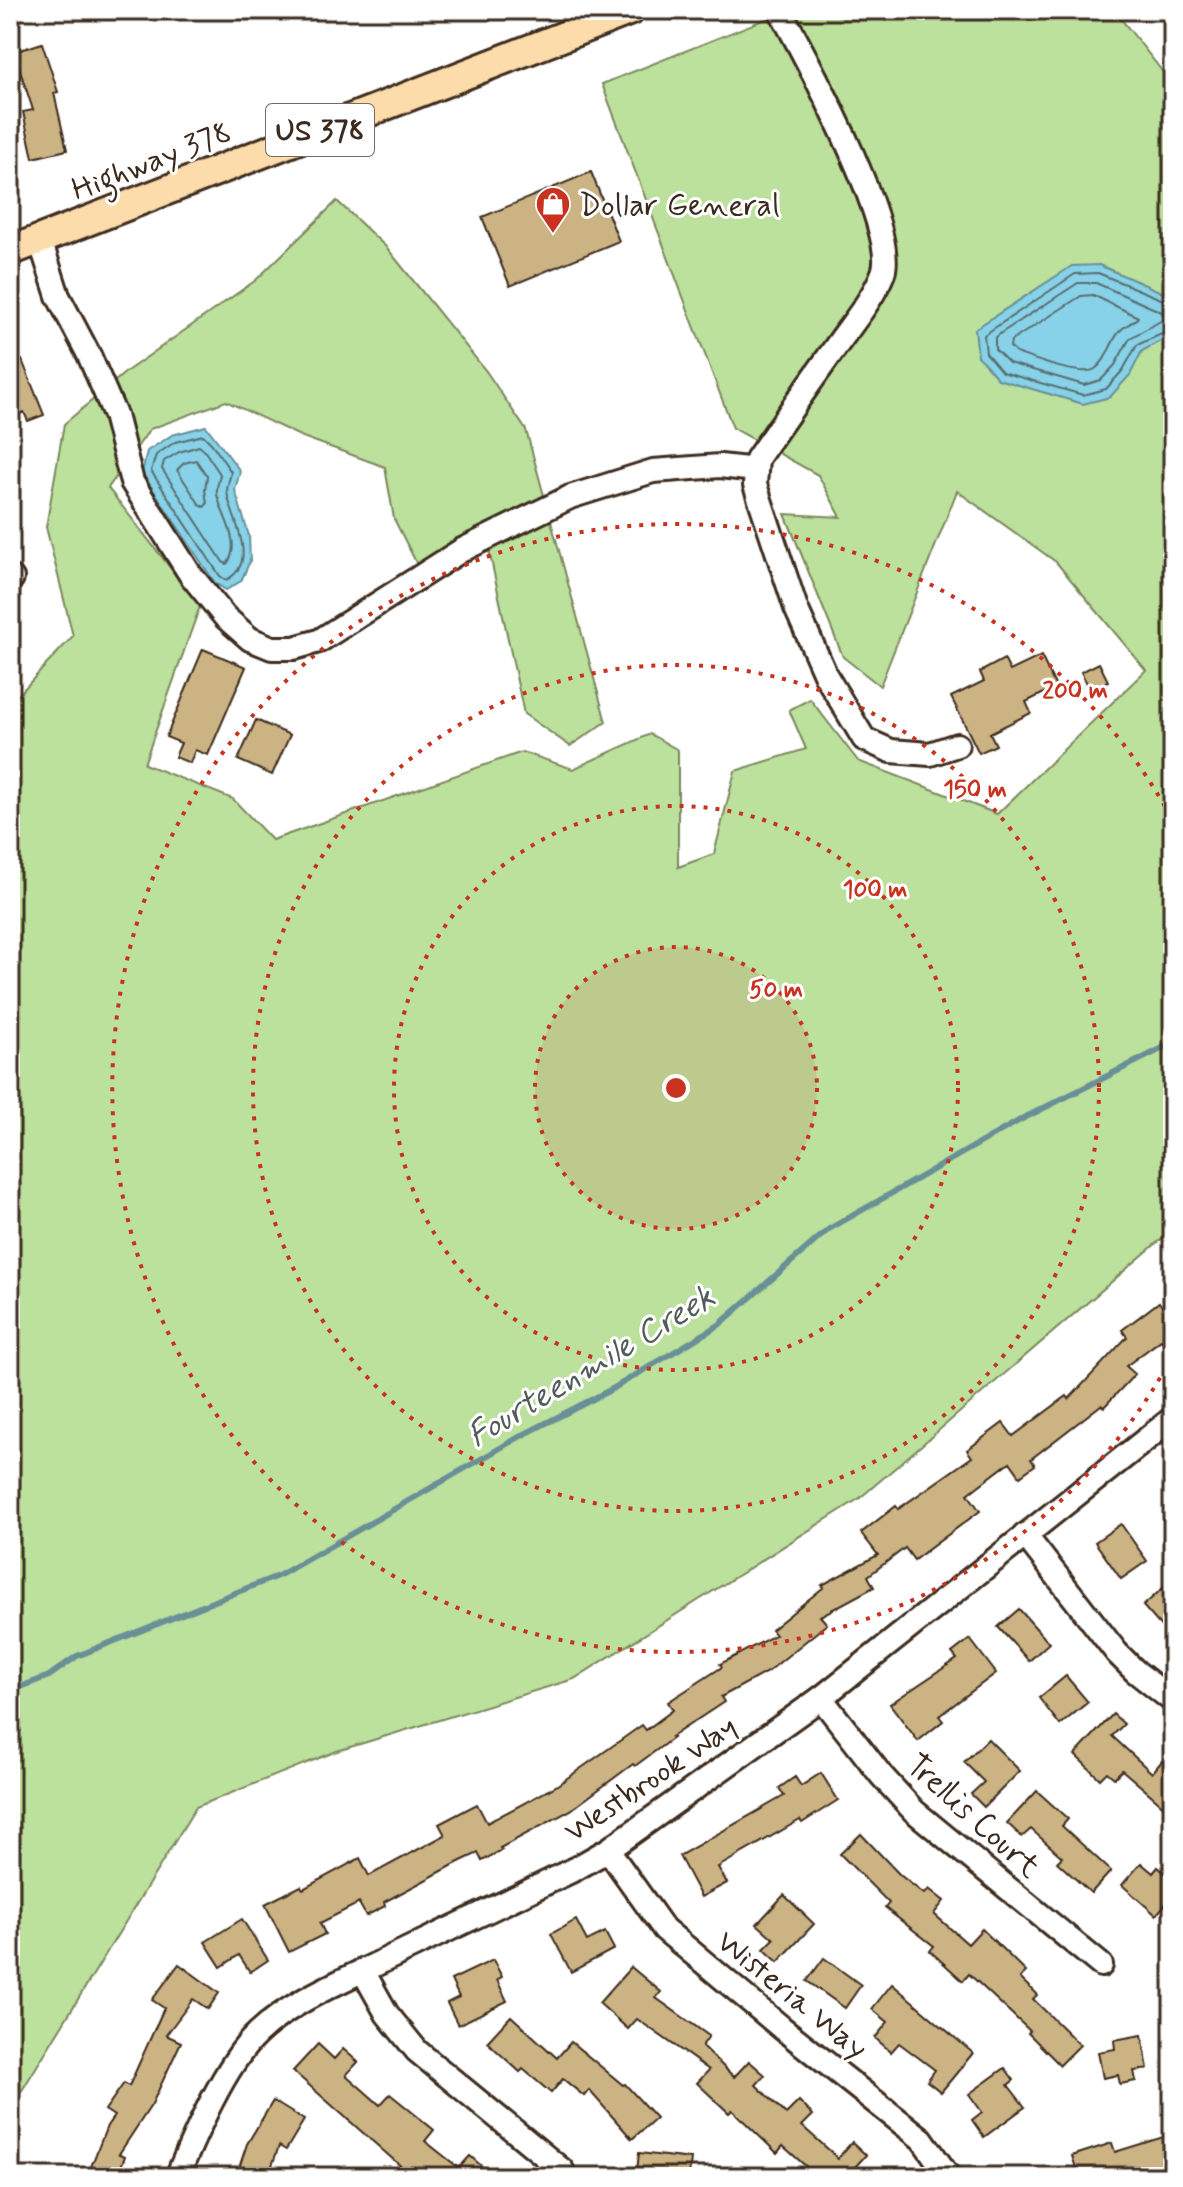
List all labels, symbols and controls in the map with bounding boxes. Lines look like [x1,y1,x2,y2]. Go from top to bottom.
road number: US 378 [266,104,374,156]
street label: Highway 378 [66,112,239,214]
shop icon: Dollar General [534,185,572,235]
place label: Dollar General [579,185,780,227]
text: 200 m [1042,676,1108,707]
text: 150 m [943,775,1007,806]
text: 100 m [843,875,907,906]
text: 50 m [749,975,803,1006]
centre of rings [662,1074,690,1102]
water label: Fourteenmile Creek [459,1275,724,1459]
street label: Westbrook Way [557,1706,746,1853]
street label: Trellis Court [896,1745,1049,1888]
street label: Wisteria Way [707,1921,876,2070]

